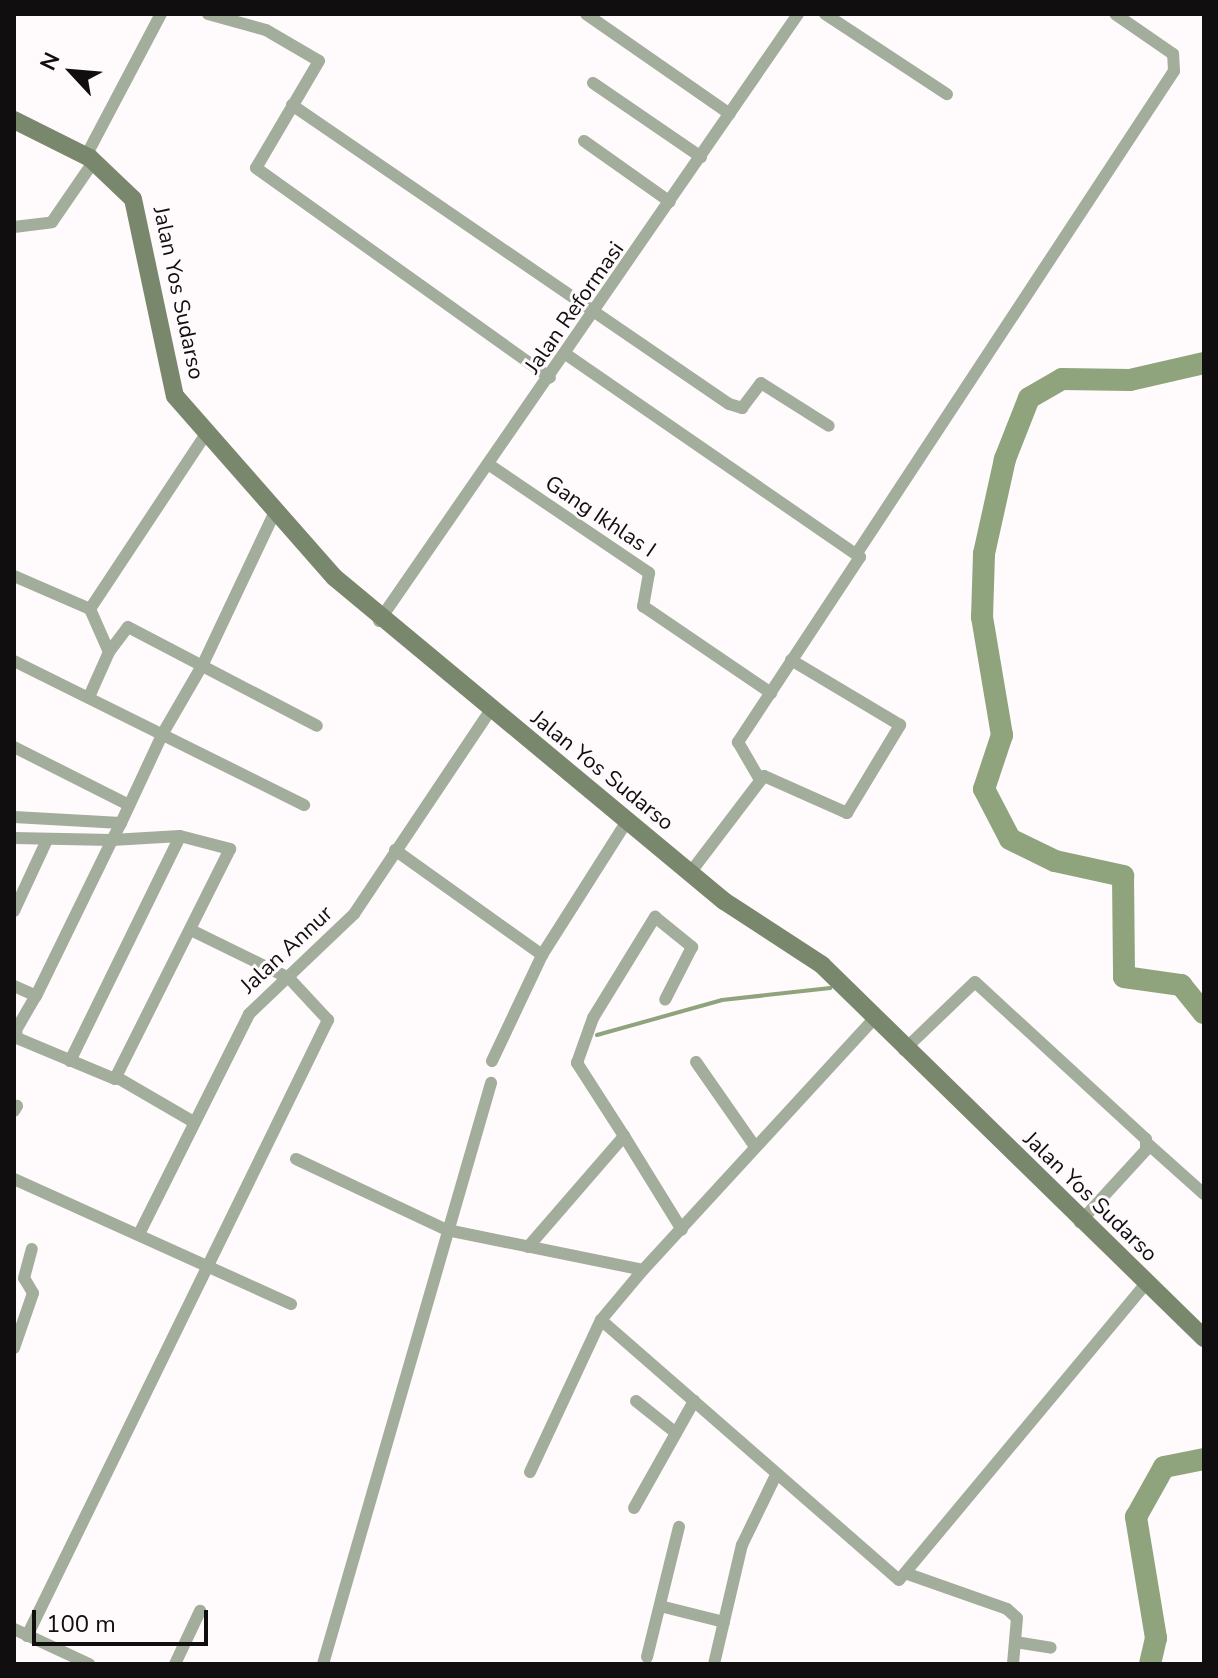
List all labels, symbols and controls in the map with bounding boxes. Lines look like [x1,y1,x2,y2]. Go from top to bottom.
north arrow [32,32,112,112]
text: N [33,48,68,75]
street label: Jalan Yos Sudarso [147,204,209,382]
street label: Jalan Reformasi [520,237,630,379]
street label: Gang Ikhlas I [540,470,660,564]
street label: Jalan Yos Sudarso [525,705,679,837]
street label: Jalan Annur [235,901,339,999]
street label: Jalan Yos Sudarso [1018,1126,1162,1268]
scale bar [36,1594,212,1644]
text: 100 m [46,1608,116,1640]

